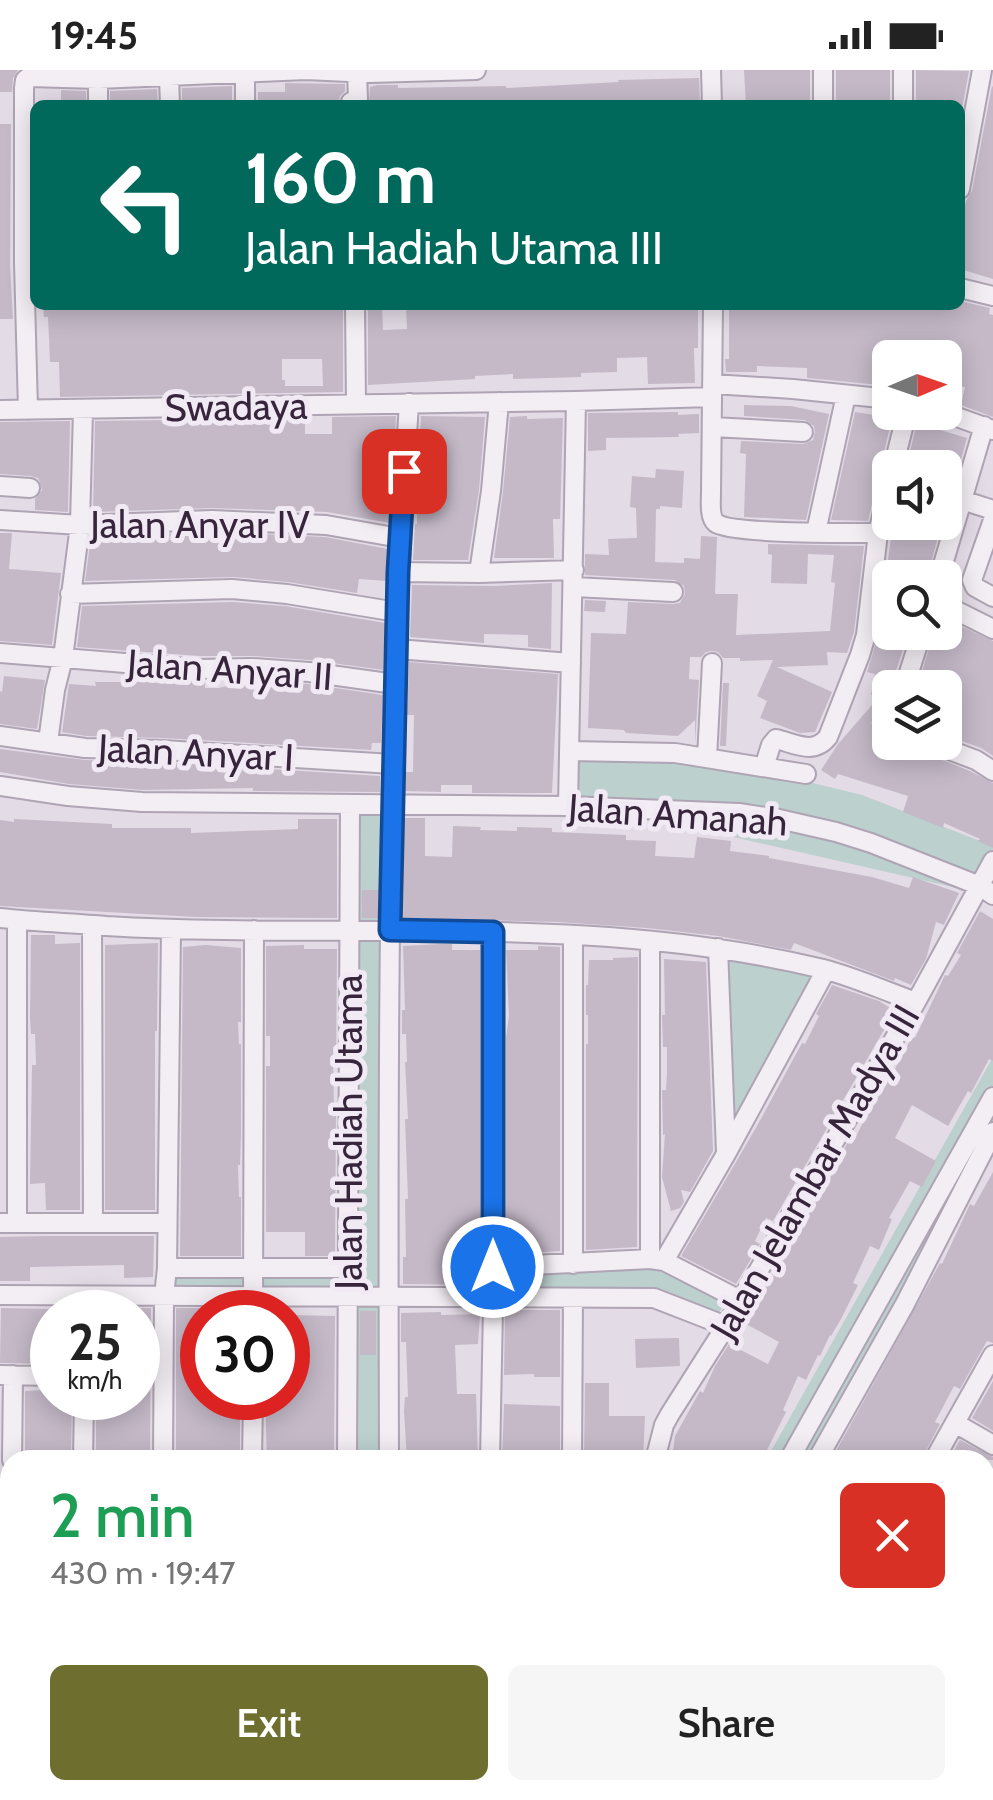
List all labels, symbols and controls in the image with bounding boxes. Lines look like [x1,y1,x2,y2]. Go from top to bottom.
text: 19:45 [50,12,138,59]
text: 160 m [245,135,436,221]
icon: left [80,140,210,270]
text: Jalan Hadiah Utama III [245,221,663,275]
north arrow [872,340,962,430]
map controls [872,340,962,760]
street label: Swadaya [164,382,308,431]
pin [362,429,447,514]
icon: arrive [377,444,432,499]
button: sound [872,450,962,540]
street label: Jalan Anyar IV [89,501,310,548]
button: search [872,560,962,650]
street label: Jalan Anyar II [125,639,334,700]
button: layers [872,670,962,760]
street label: Jalan Anyar I [96,724,295,781]
street label: Jalan Amanah [566,783,789,846]
street label: Jalan Hadiah Utama [325,974,372,1291]
street label: Jalan Jelambar Madya III [699,996,930,1348]
position arrow [441,1215,545,1319]
speed limit sign: 30 [180,1290,310,1420]
text: 25 [68,1312,122,1373]
text: km/h [68,1365,122,1395]
text: 2 min [50,1479,195,1552]
button: close [840,1483,945,1588]
text: 430 m · 19:47 [50,1553,235,1592]
button: Exit [50,1665,488,1780]
button: Share [508,1665,945,1780]

